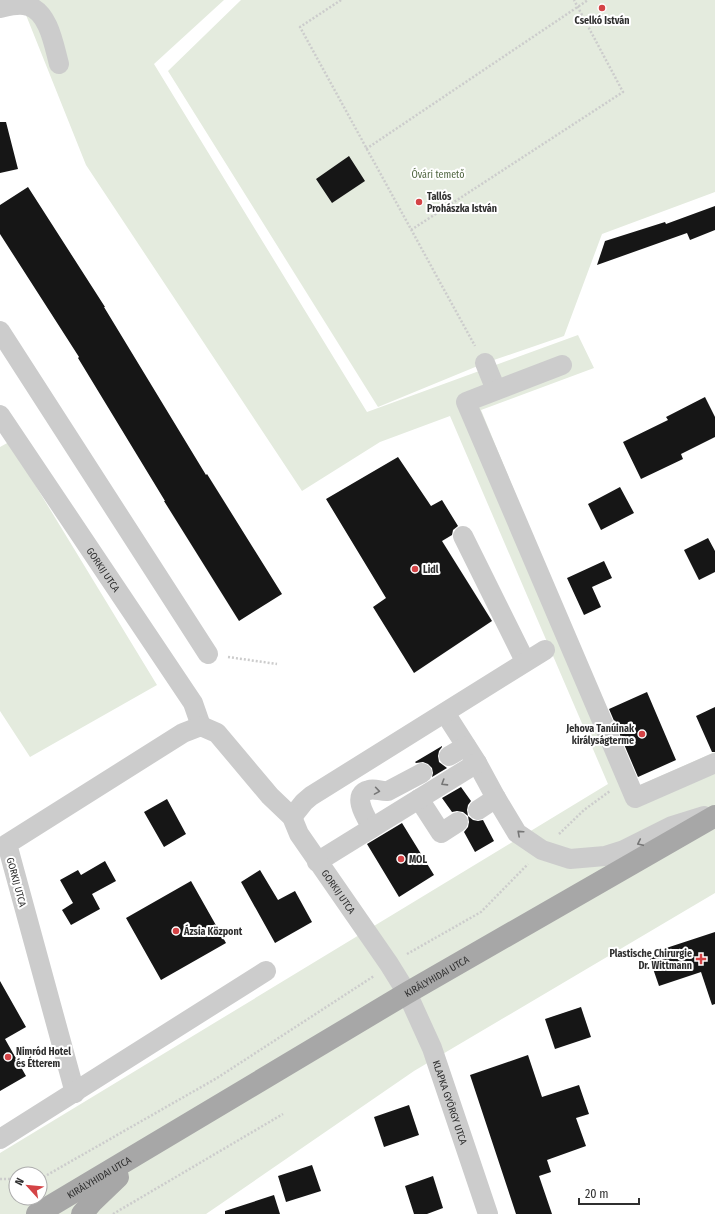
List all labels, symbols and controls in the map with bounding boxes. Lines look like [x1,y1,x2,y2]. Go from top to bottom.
marker: Cselkó István [597,3,607,13]
place label: Cselkó István [575,14,630,27]
park label: Óvári temető [412,167,464,181]
place label: Tallós Prohászka István [427,190,497,215]
marker: Tallós Prohászka István [414,197,424,207]
street label: GORKIJ UTCA [84,546,122,595]
marker: Lidl [410,564,420,574]
place label: Lidl [423,564,439,576]
place label: Jehova Tanúinak királyságterme [565,722,635,747]
marker: Jehova Tanúinak királyságterme [637,729,647,739]
one-way arrow [441,779,448,786]
one-way arrow [373,786,380,795]
one-way arrow [517,831,525,838]
one-way arrow [637,838,644,846]
marker: MOL [396,854,406,864]
place label: MOL [409,854,427,866]
street label: GORKIJ UTCA [4,856,29,909]
street label: GORKIJ UTCA [319,868,358,917]
place label: Ázsia Központ [183,924,243,938]
marker: Ázsia Központ [171,926,181,936]
place label: Plastische Chirurgie Dr. Wittmann [609,948,692,972]
street label: KIRÁLYHIDAI UTCA [403,953,472,1000]
marker: Plastische Chirurgie Dr. Wittmann [695,953,707,965]
place label: Nimród Hotel és Étterem [16,1045,71,1070]
marker: Nimród Hotel és Étterem [3,1052,13,1062]
street label: KLAPKA GYÖRGY UTCA [430,1059,469,1147]
street label: KIRÁLYHIDAI UTCA [65,1154,134,1202]
north arrow [8,1166,48,1206]
text: N [12,1176,27,1188]
scale bar [579,1180,639,1206]
text: 20 m [585,1187,609,1201]

